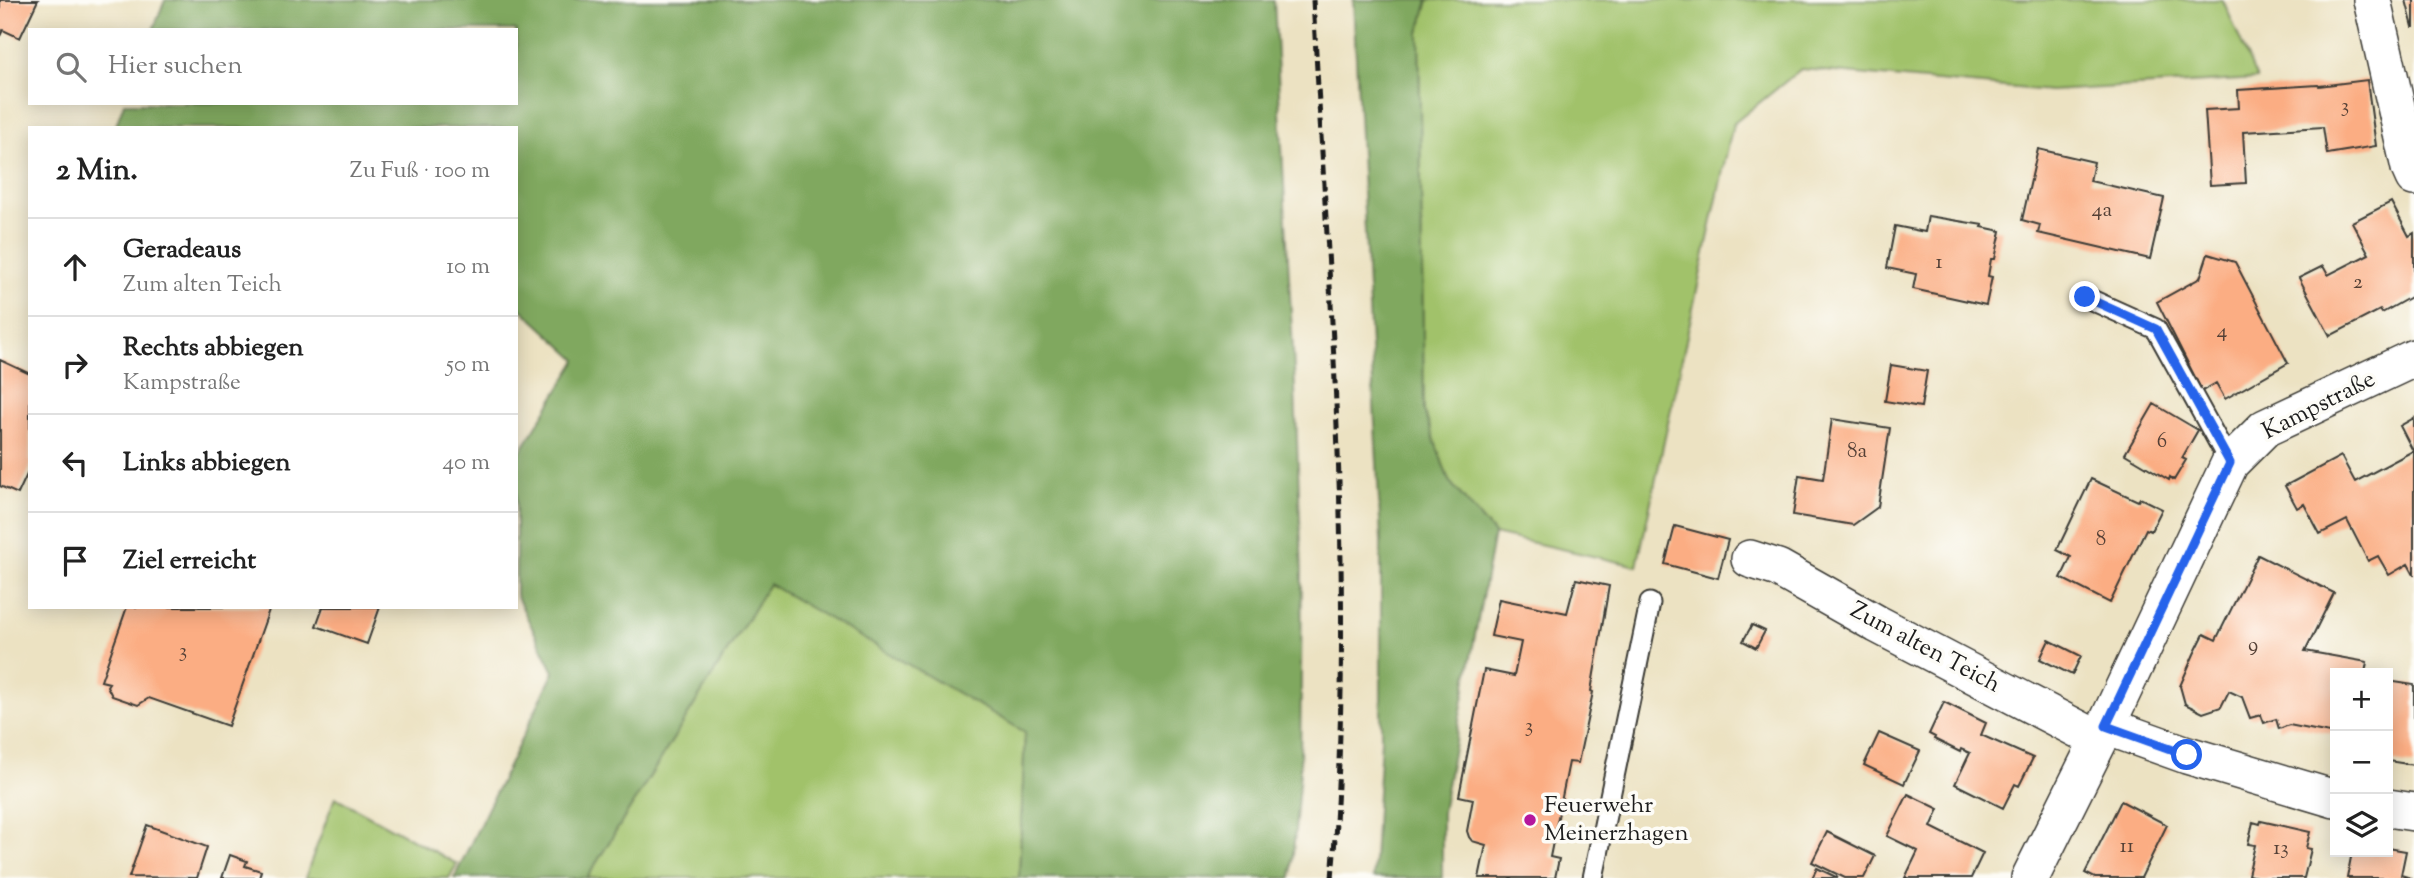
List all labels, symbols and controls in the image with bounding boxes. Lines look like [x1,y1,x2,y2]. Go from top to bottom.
search box [28,28,518,105]
icon: search [52,48,90,86]
text: Hier suchen [108,48,243,85]
house number: 3 [2341,92,2349,122]
text: 2 Min. [56,150,138,193]
text: Zu Fuß · 100 m [350,155,490,188]
house number: 4a [2092,196,2112,226]
text: Geradeaus [123,232,241,269]
icon: ahead [56,248,94,286]
house number: 1 [1935,248,1943,278]
text: 10 m [446,251,490,284]
house number: 2 [2353,268,2363,298]
text: Zum alten Teich [123,269,282,302]
route end [2069,281,2100,312]
house number: 4 [2217,317,2227,347]
text: Rechts abbiegen [123,330,304,367]
icon: right [56,346,94,384]
text: 50 m [446,349,490,382]
street label: Kampstraße [2257,363,2381,449]
text: Kampstraße [123,367,241,400]
house number: 6 [2157,427,2167,457]
house number: 8a [1847,437,1867,467]
icon: left [56,444,94,482]
text: Links abbiegen [123,445,291,482]
text: 40 m [443,447,490,480]
house number: 8 [2096,525,2106,555]
icon: arrive [56,542,94,580]
text: Ziel erreicht [123,543,256,580]
street label: Zum alten Teich [1844,594,2006,702]
house number: 9 [2248,631,2258,661]
house number: 3 [179,637,187,667]
map controls [2330,668,2393,857]
button: + [2330,668,2393,731]
house number: 3 [1525,712,1533,742]
button: − [2330,731,2393,794]
route start [2171,739,2202,770]
place label: Feuerwehr Meinerzhagen [1544,789,1689,851]
button: layers [2330,794,2393,857]
marker: Feuerwehr Meinerzhagen [1522,812,1538,828]
house number: 11 [2120,832,2134,862]
house number: 13 [2273,834,2289,864]

